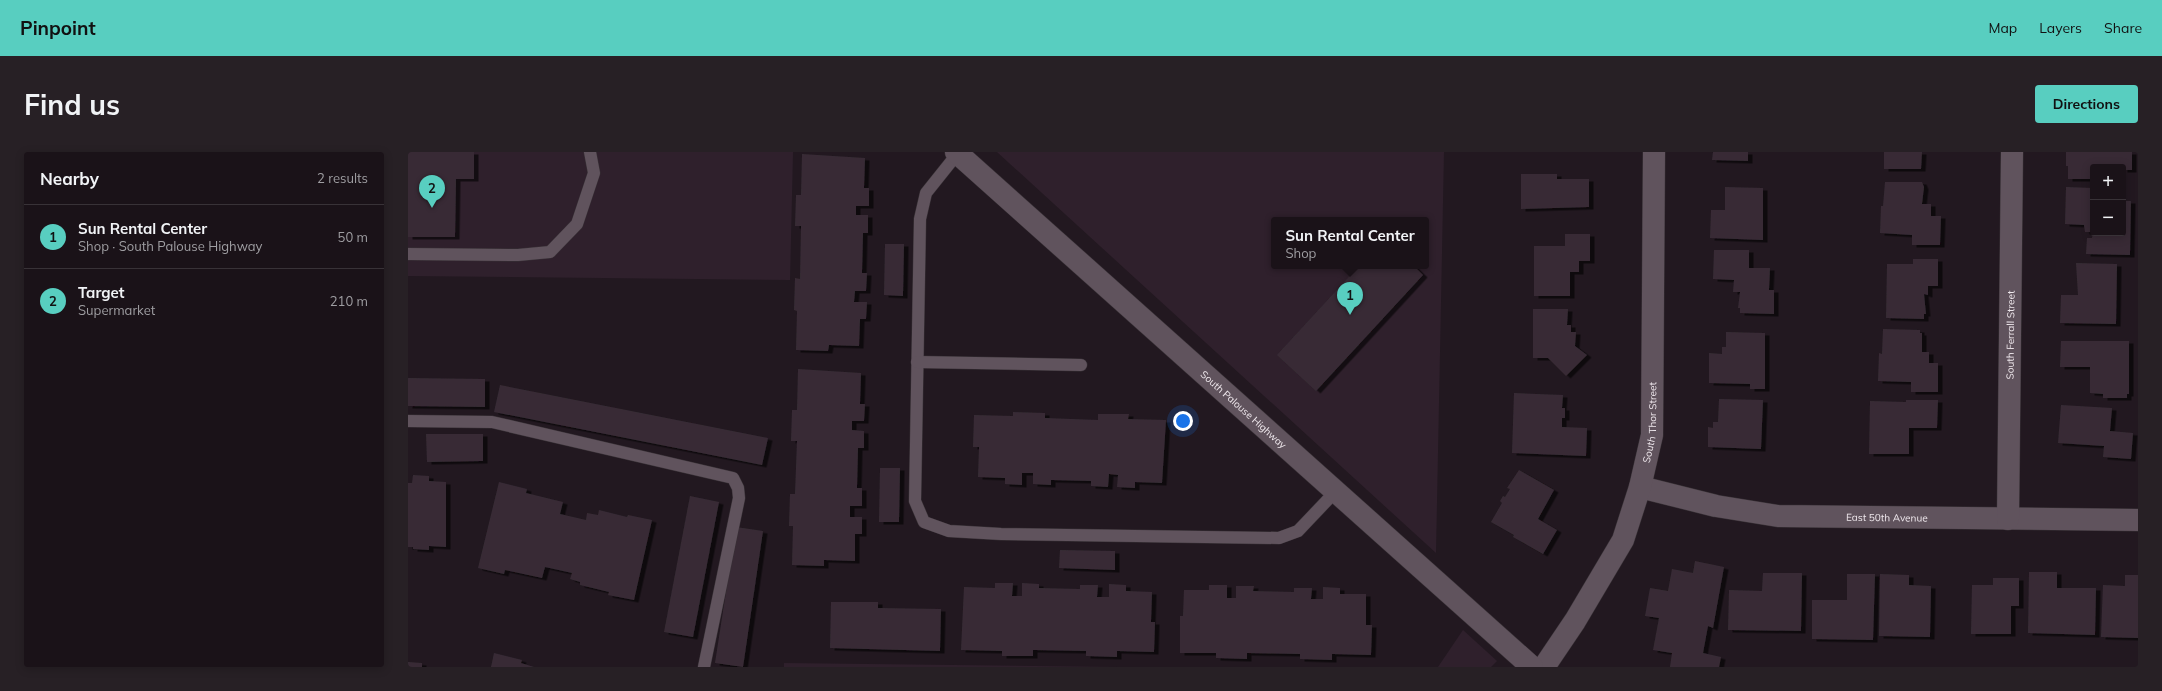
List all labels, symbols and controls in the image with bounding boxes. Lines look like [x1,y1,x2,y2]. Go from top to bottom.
text: Pinpoint [20,16,96,40]
text: Map [1988,19,2017,37]
text: Layers [2039,19,2082,37]
text: Share [2104,19,2142,37]
button: Directions [2035,85,2138,123]
text: Find us [24,87,120,122]
map controls [2090,164,2126,236]
button: + [2090,164,2126,200]
text: Nearby [40,168,99,189]
text: 2 results [317,170,368,186]
pin: 2 [419,175,445,208]
button: − [2090,200,2126,236]
popup [1271,217,1429,269]
text: Sun Rental Center [78,219,207,238]
text: Sun Rental Center [1285,226,1415,245]
text: 1 [49,229,57,245]
text: 50 m [338,229,368,245]
text: Shop · South Palouse Highway [78,238,262,254]
text: Shop [1285,245,1316,261]
pin: 1 [1337,282,1363,315]
text: Target [78,283,124,302]
street label: South Ferrall Street [2004,290,2017,380]
text: 2 [49,293,57,309]
text: 210 m [330,293,368,309]
text: Supermarket [78,302,155,318]
street label: South Palouse Highway [1198,368,1290,452]
street label: South Thor Street [1640,381,1659,464]
your location [1173,411,1193,431]
street label: East 50th Avenue [1846,511,1928,525]

